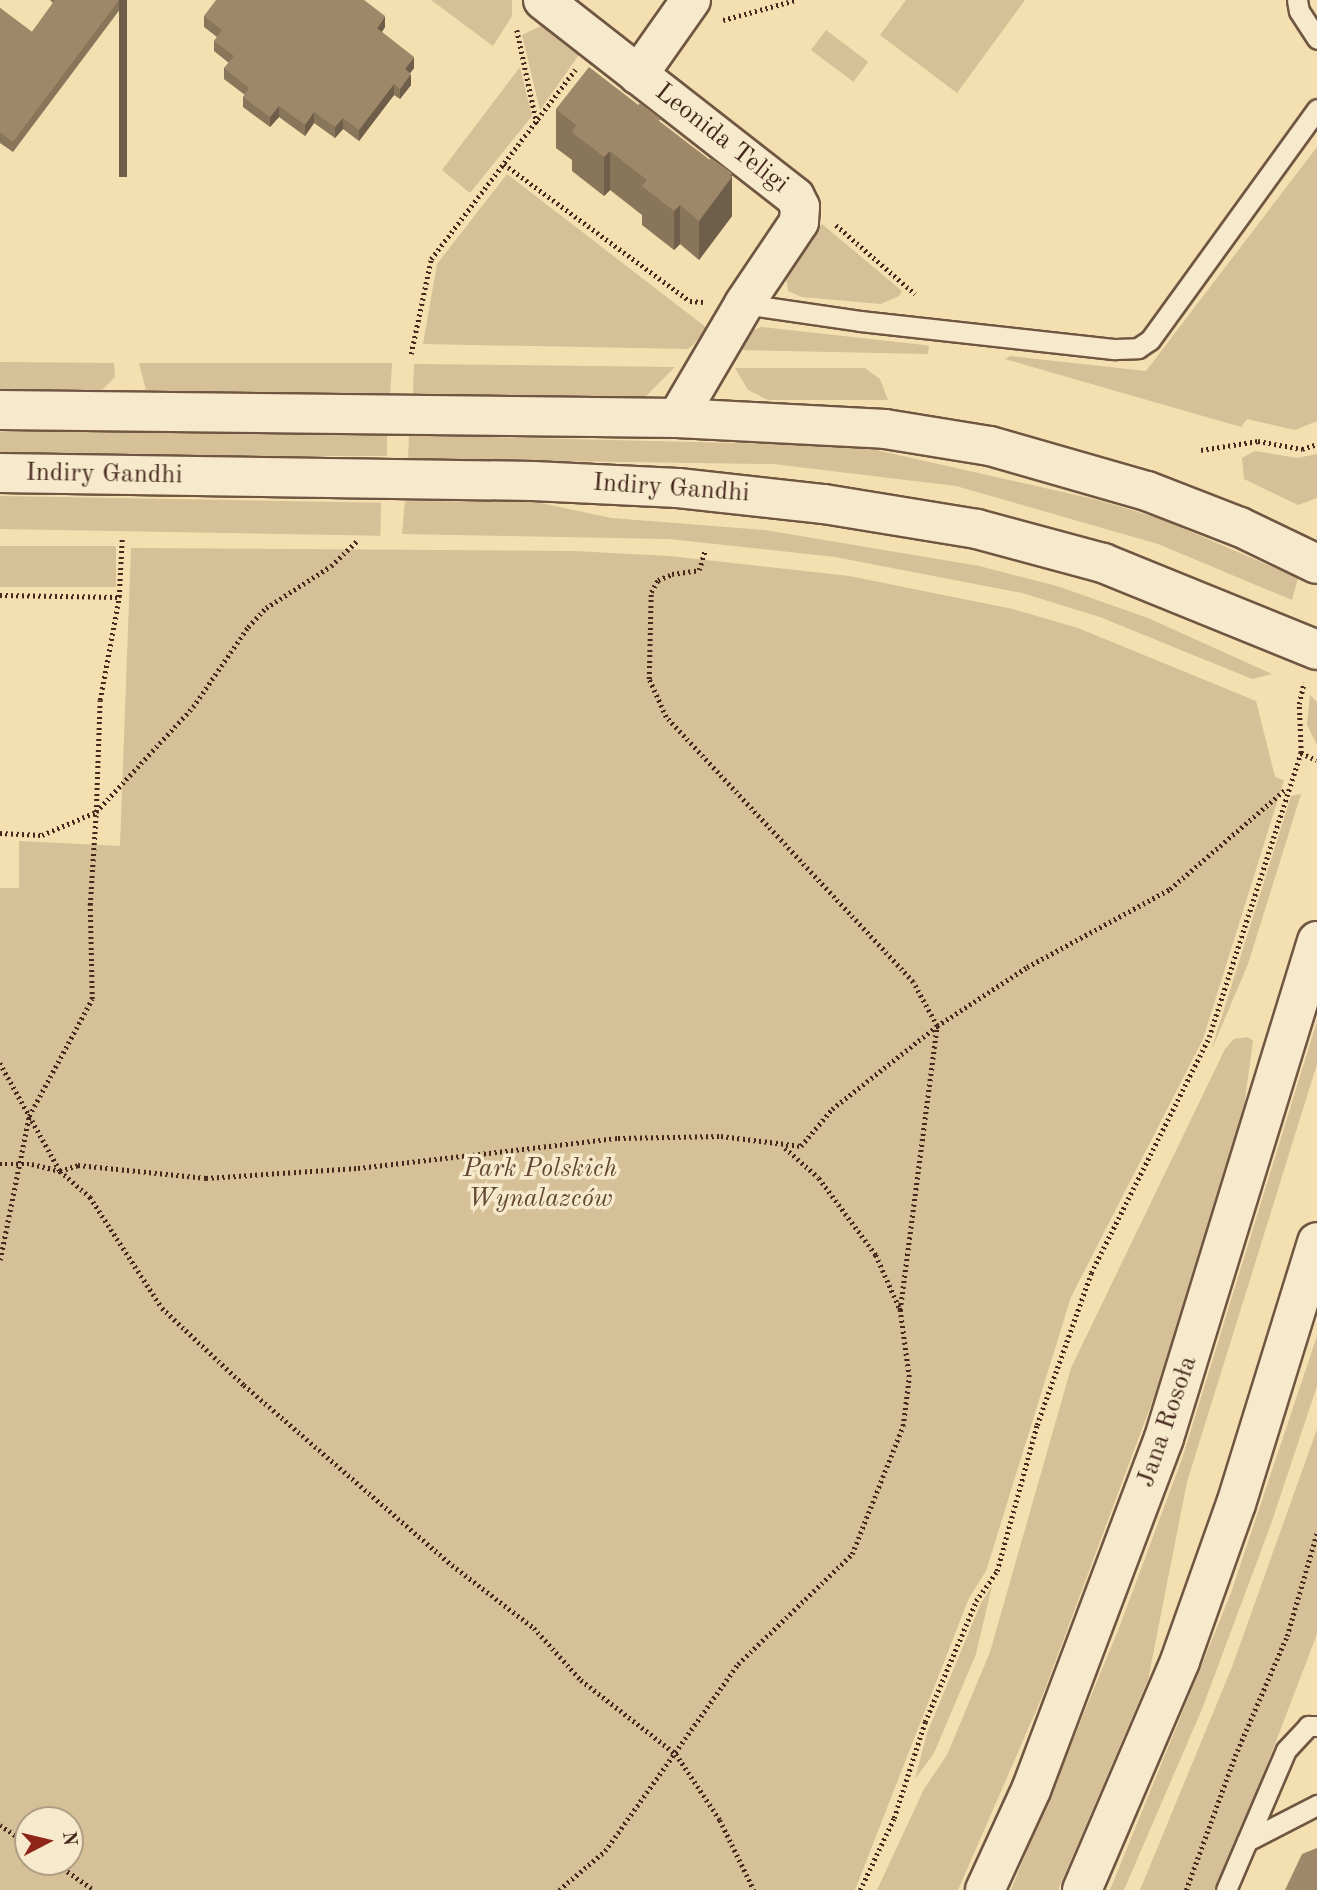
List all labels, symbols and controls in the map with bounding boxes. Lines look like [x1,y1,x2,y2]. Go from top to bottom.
street label: Leonida Teligi [648,77,794,201]
street label: Indiry Gandhi [25,458,183,492]
street label: Indiry Gandhi [592,468,750,510]
park label: Park Polskich Wynalazców [463,1154,617,1216]
street label: Jana Rosoła [1131,1352,1205,1492]
north arrow [14,1806,84,1876]
text: N [58,1830,79,1847]

